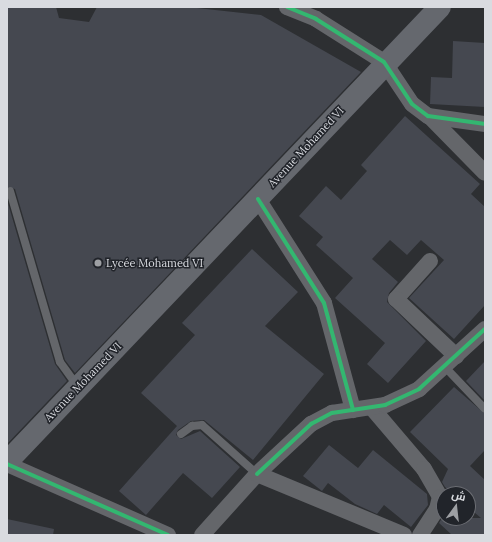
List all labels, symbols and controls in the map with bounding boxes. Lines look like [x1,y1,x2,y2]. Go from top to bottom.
street label: Avenue Mohamed VI [265,104,347,190]
place label: Lycée Mohamed VI [106,256,203,270]
marker: Lycée Mohamed VI [93,258,103,268]
street label: Avenue Mohamed VI [42,340,124,424]
north arrow [436,486,476,526]
text: ش [450,487,467,504]

